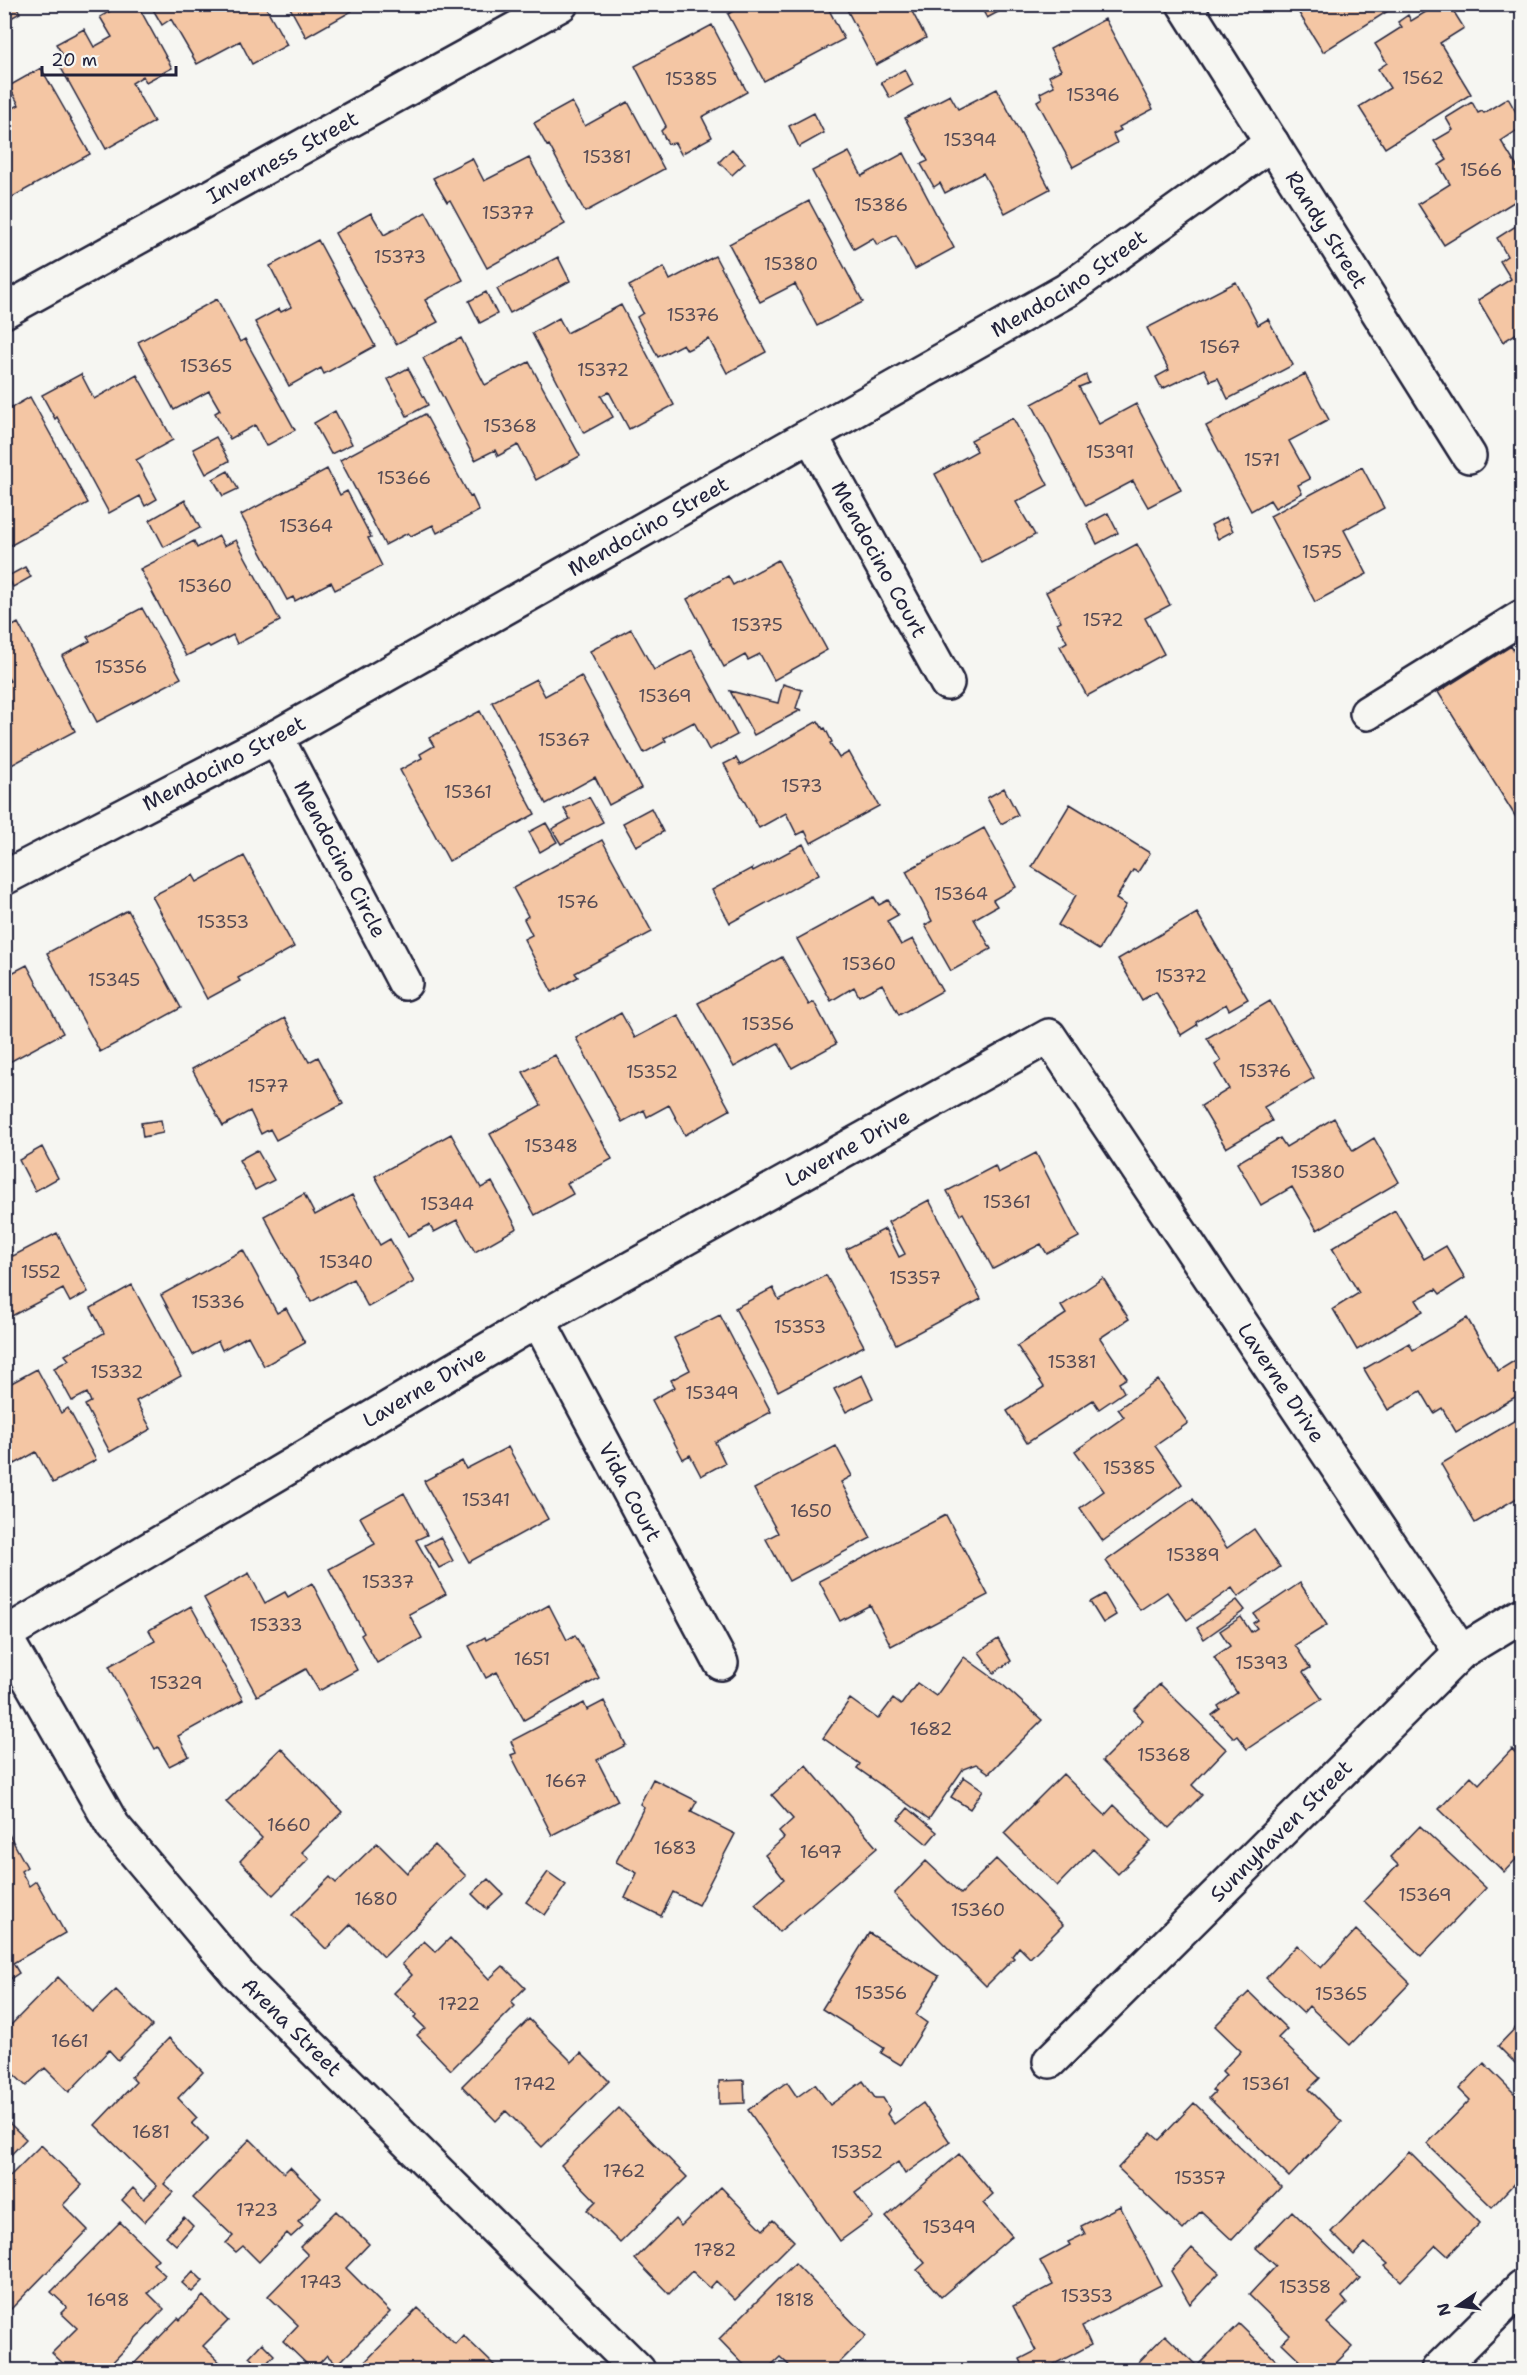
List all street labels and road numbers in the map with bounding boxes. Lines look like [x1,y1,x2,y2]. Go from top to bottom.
street label: Inverness Street [202,104,363,211]
street label: Randy Street [1279,166,1374,294]
street label: Mendocino Street [986,223,1153,344]
street label: Mendocino Street [563,470,734,583]
street label: Mendocino Court [825,476,933,643]
street label: Mendocino Street [138,709,311,818]
street label: Mendocino Circle [287,776,393,943]
street label: Laverne Drive [780,1102,915,1194]
street label: Laverne Drive [1231,1318,1331,1448]
street label: Laverne Drive [358,1340,491,1434]
street label: Vida Court [592,1437,668,1547]
street label: Sunnyhaven Street [1204,1754,1358,1908]
street label: Arena Street [235,1971,348,2083]

